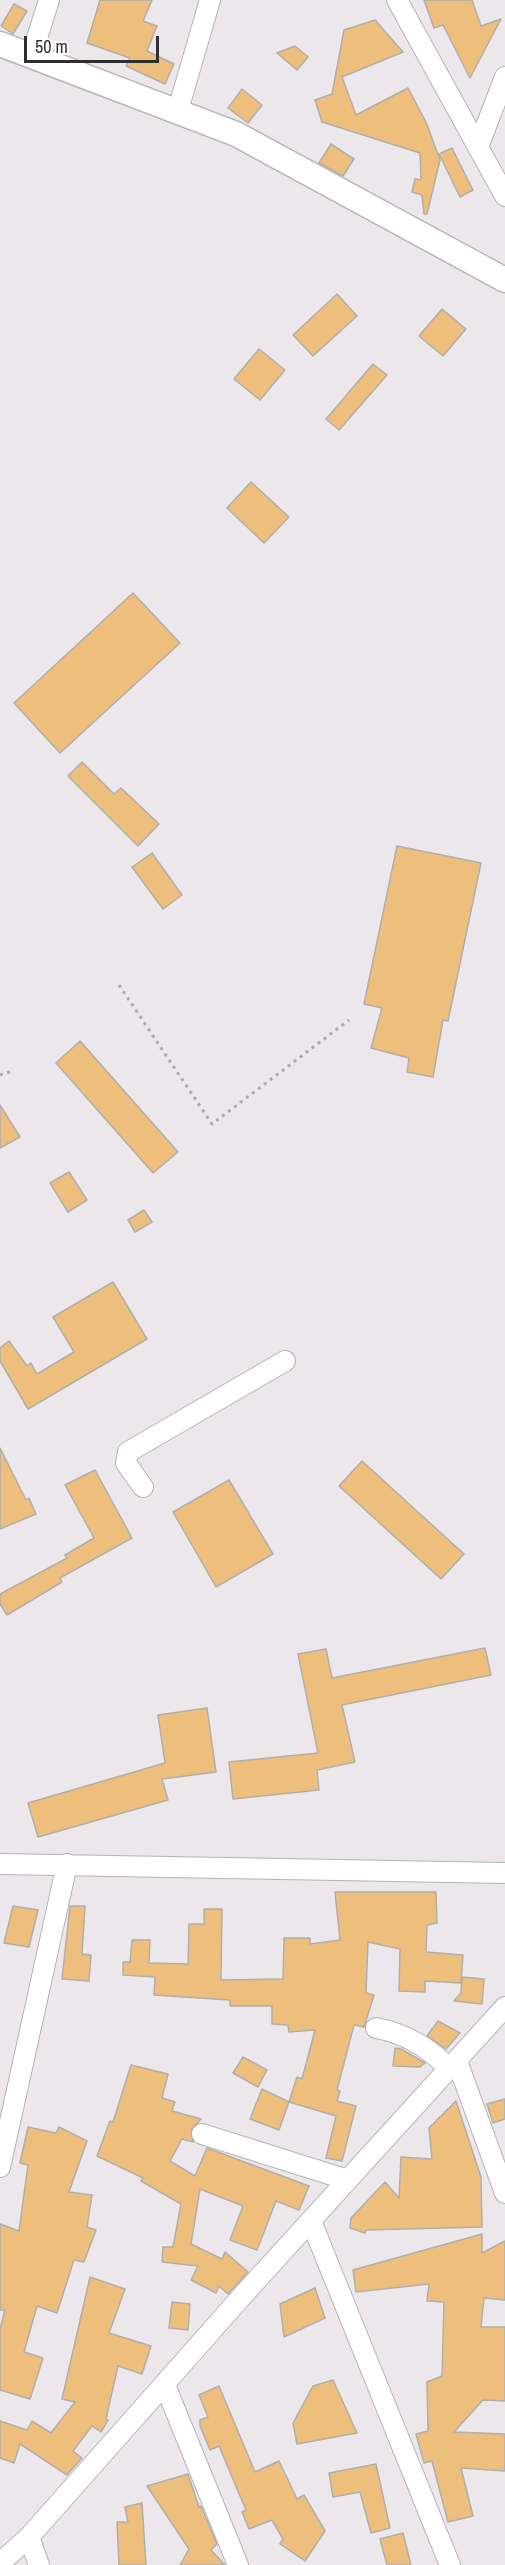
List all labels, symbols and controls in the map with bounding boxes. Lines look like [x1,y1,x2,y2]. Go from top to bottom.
scale bar [27,24,162,62]
text: 50 m [35,34,68,59]

